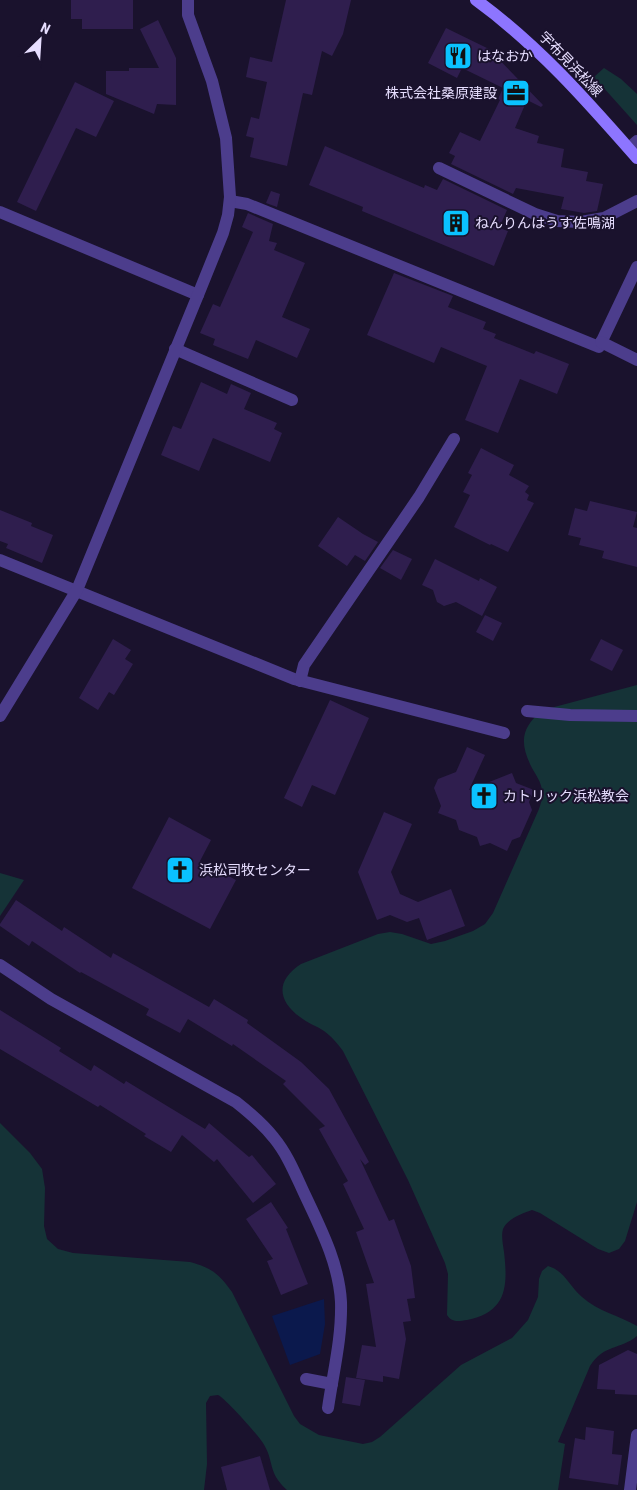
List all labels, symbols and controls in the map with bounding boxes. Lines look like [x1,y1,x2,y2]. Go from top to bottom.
north arrow [15,15,65,65]
text: N [38,19,53,37]
street label: 宇布見浜松線 [536,28,606,100]
restaurant icon: はなおか [443,41,473,71]
place label: はなおか [477,48,533,64]
office icon: 株式会社桑原建設 [501,78,531,108]
place label: 株式会社桑原建設 [385,85,497,101]
building icon: ねんりんはうす佐鳴湖 [441,208,471,238]
place label: ねんりんはうす佐鳴湖 [475,215,615,231]
church icon: カトリック浜松教会 [469,781,499,811]
place label: カトリック浜松教会 [503,788,629,804]
church icon: 浜松司牧センター [165,855,195,885]
place label: 浜松司牧センター [199,862,311,878]

